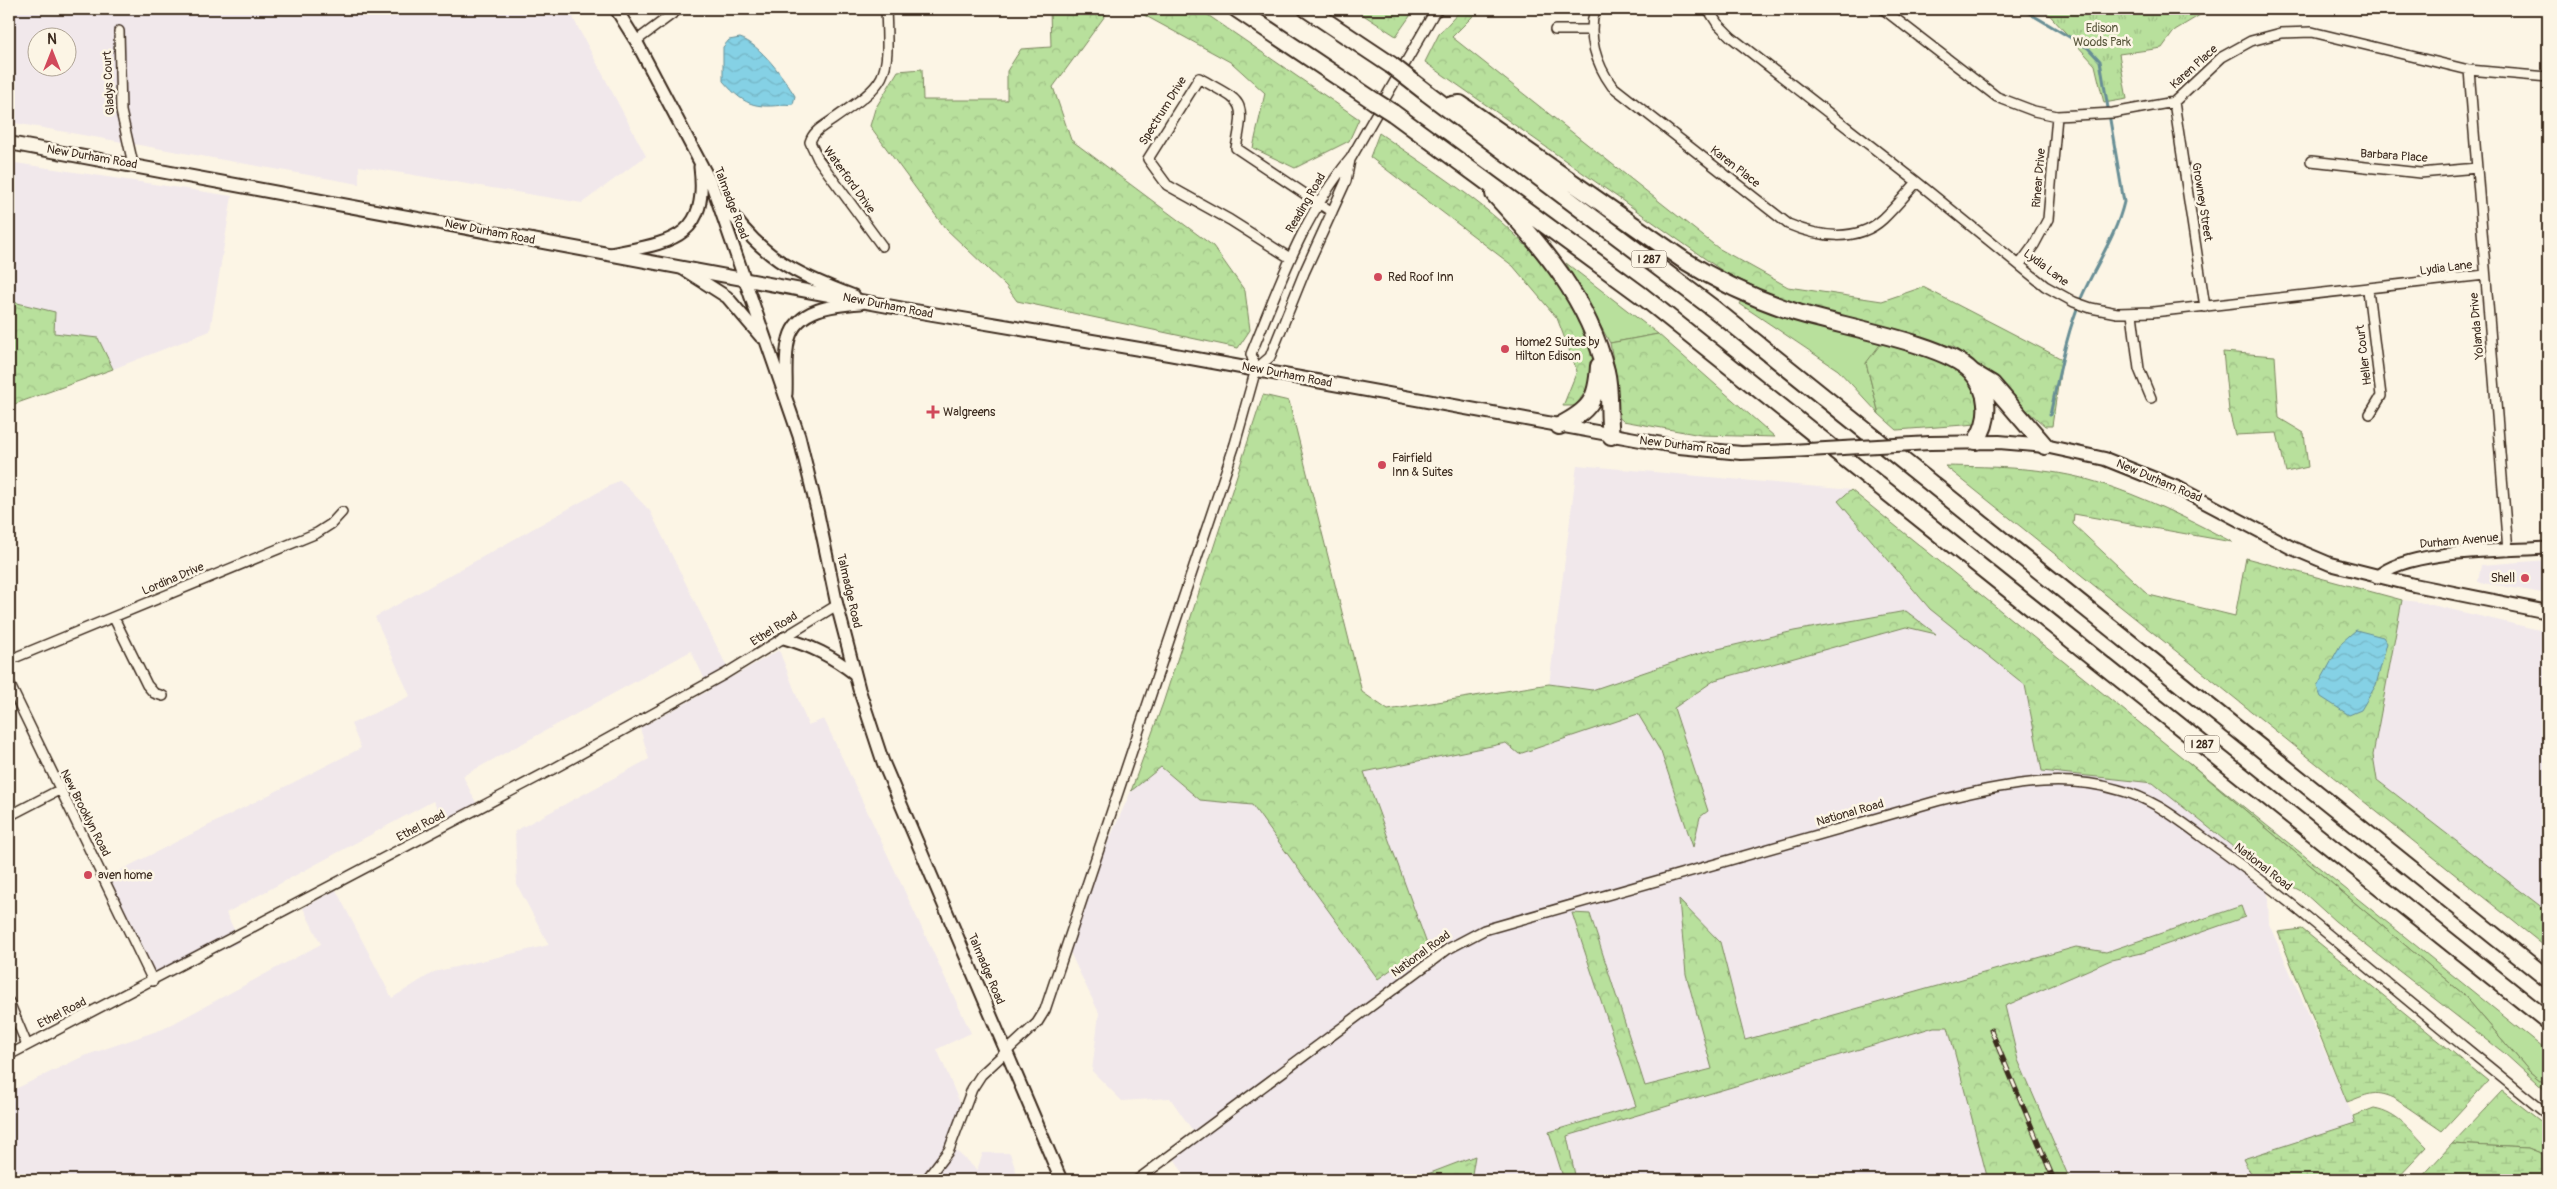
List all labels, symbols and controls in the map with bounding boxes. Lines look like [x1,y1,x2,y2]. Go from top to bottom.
park label: Edison Woods Park [2073,21,2131,50]
north arrow [28,28,78,78]
text: N [47,31,57,48]
street label: Karen Place [2167,42,2221,92]
street label: Gladys Court [100,50,118,115]
street label: Spectrum Drive [1136,74,1190,148]
street label: New Durham Road [46,142,139,172]
street label: Karen Place [1707,143,1763,191]
street label: Waterford Drive [820,144,878,217]
street label: Barbara Place [2360,146,2428,166]
street label: Rinear Drive [2029,147,2049,208]
street label: Growney Street [2188,162,2216,243]
street label: Talmadge Road [710,165,752,241]
street label: Reading Road [1283,170,1329,236]
street label: New Durham Road [444,216,537,248]
street label: Lydia Lane [2020,246,2072,290]
road number: I 287 [1632,250,1666,268]
street label: Lydia Lane [2419,257,2473,279]
place label: Red Roof Inn [1388,270,1454,285]
marker: Red Roof Inn [1372,271,1384,283]
street label: New Durham Road [842,290,935,322]
street label: Yolanda Drive [2467,292,2487,361]
street label: Heller Court [2353,324,2375,386]
place label: Home2 Suites by Hilton Edison [1515,335,1599,364]
marker: Home2 Suites by Hilton Edison [1499,343,1511,355]
street label: New Durham Road [1241,359,1334,391]
place label: Walgreens [943,405,996,420]
marker: Walgreens [927,406,939,418]
street label: New Durham Road [1639,433,1732,459]
place label: Fairfield Inn & Suites [1392,451,1454,480]
street label: New Durham Road [2114,456,2204,506]
marker: Fairfield Inn & Suites [1376,459,1388,471]
street label: Durham Avenue [2419,530,2499,552]
street label: Talmadge Road [833,552,865,630]
street label: Lordina Drive [140,559,206,599]
place label: Shell [2491,571,2515,586]
marker: Shell [2519,572,2531,584]
street label: Ethel Road [748,609,801,649]
road number: I 287 [2184,736,2220,752]
street label: New Brooklyn Road [57,767,113,859]
street label: National Road [1815,796,1885,830]
street label: Ethel Road [394,807,448,845]
street label: National Road [2231,840,2295,894]
place label: aven home [98,868,152,883]
marker: aven home [82,869,94,881]
street label: National Road [1389,927,1454,980]
street label: Talmadge Road [964,931,1008,1007]
street label: Ethel Road [35,994,89,1032]

